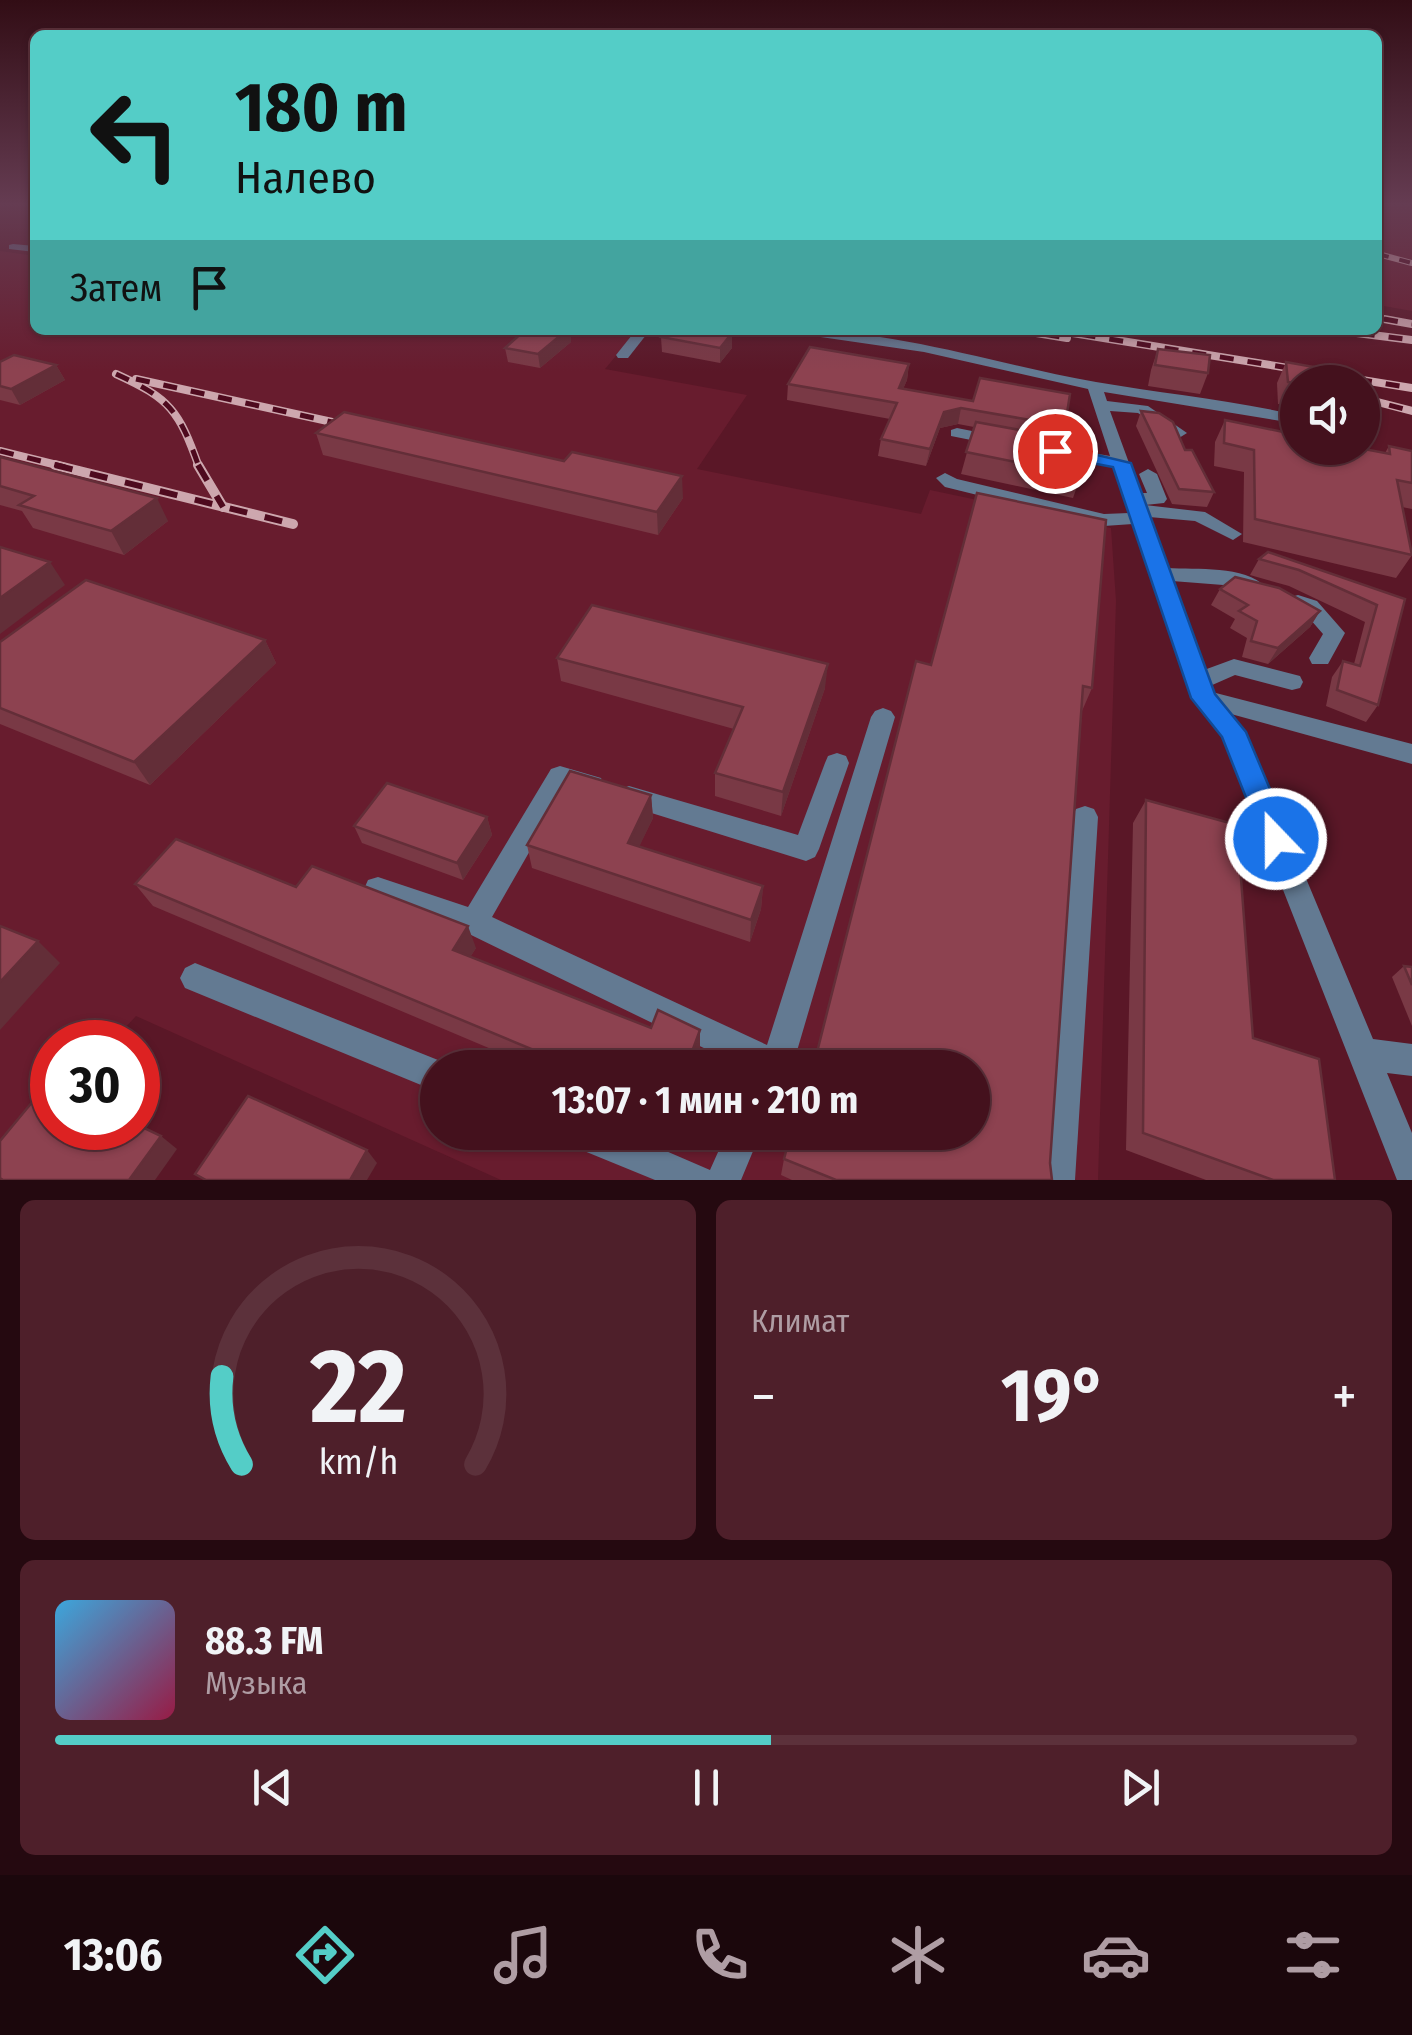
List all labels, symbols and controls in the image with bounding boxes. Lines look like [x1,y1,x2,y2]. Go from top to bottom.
text: 180 m [235,66,408,150]
icon: left [70,70,200,200]
text: Налево [235,151,376,205]
icon: arrive [182,260,237,315]
text: Затем [70,265,162,311]
map controls [1280,365,1380,465]
button: sound [1280,365,1380,465]
pin [1013,409,1098,494]
icon: arrive [1028,424,1083,479]
position arrow [1224,787,1328,891]
speed limit sign: 30 [30,1020,160,1150]
text: 13:07 · 1 мин · 210 m [552,1077,858,1123]
text: Климат [751,1302,849,1340]
text: 22 [309,1325,406,1450]
text: 19° [1001,1351,1107,1441]
text: − [751,1364,776,1430]
text: + [1332,1364,1357,1430]
text: km/h [318,1441,398,1483]
text: 88.3 FM [205,1618,323,1664]
text: Музыка [205,1664,308,1702]
icon: previous [245,1760,300,1815]
icon: pause [679,1760,734,1815]
icon: next [1113,1760,1168,1815]
icon: directions [290,1920,360,1990]
icon: music [488,1920,558,1990]
icon: phone [685,1920,755,1990]
icon: climate [883,1920,953,1990]
icon: car [1081,1920,1151,1990]
icon: filters [1278,1920,1348,1990]
text: 13:06 [64,1928,163,1982]

